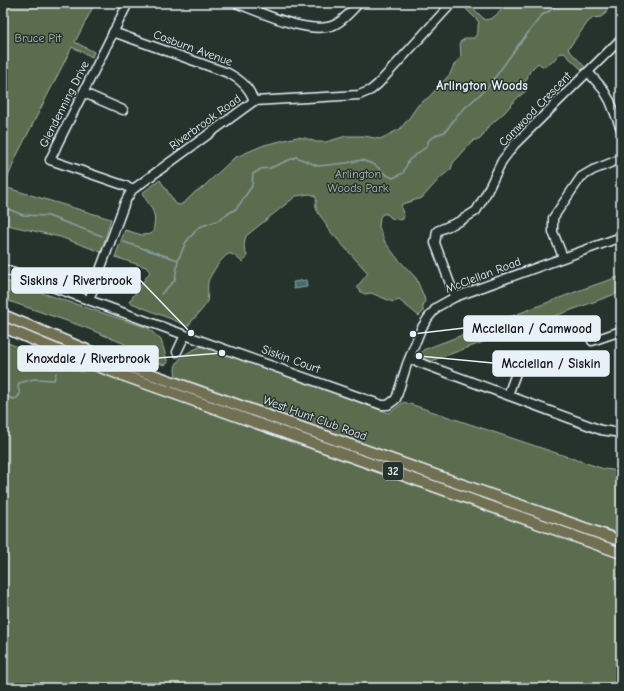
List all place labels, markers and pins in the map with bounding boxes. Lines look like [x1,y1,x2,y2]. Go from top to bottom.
callout: Siskins / Riverbrook [12,268,140,293]
callout: Mcclellan / Camwood [464,316,600,341]
callout: Knoxdale / Riverbrook [18,346,158,371]
callout: Mcclellan / Siskin [493,351,609,376]

